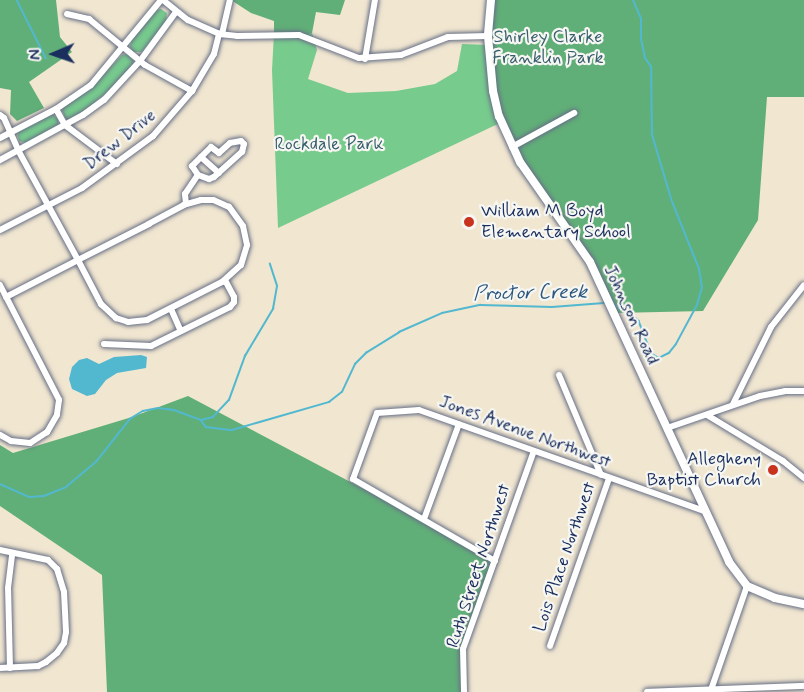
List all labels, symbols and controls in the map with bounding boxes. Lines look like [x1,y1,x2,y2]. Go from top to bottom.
north arrow [24,24,84,84]
park label: Shirley Clarke Franklin Park [492,27,604,70]
text: N [25,49,46,60]
street label: Drew Drive [79,105,161,175]
park label: Rockdale Park [276,133,382,155]
place label: William M Boyd Elementary School [481,201,631,244]
marker: William M Boyd Elementary School [462,215,476,229]
street label: Johnson Road [599,262,663,368]
water label: Proctor Creek [472,280,588,306]
street label: Jones Avenue Northwest [435,390,615,474]
place label: Allegheny Baptist Church [647,449,761,492]
marker: Allegheny Baptist Church [766,463,780,477]
street label: Lois Place Northwest [529,480,601,634]
street label: Ruth Street Northwest [442,482,516,650]

